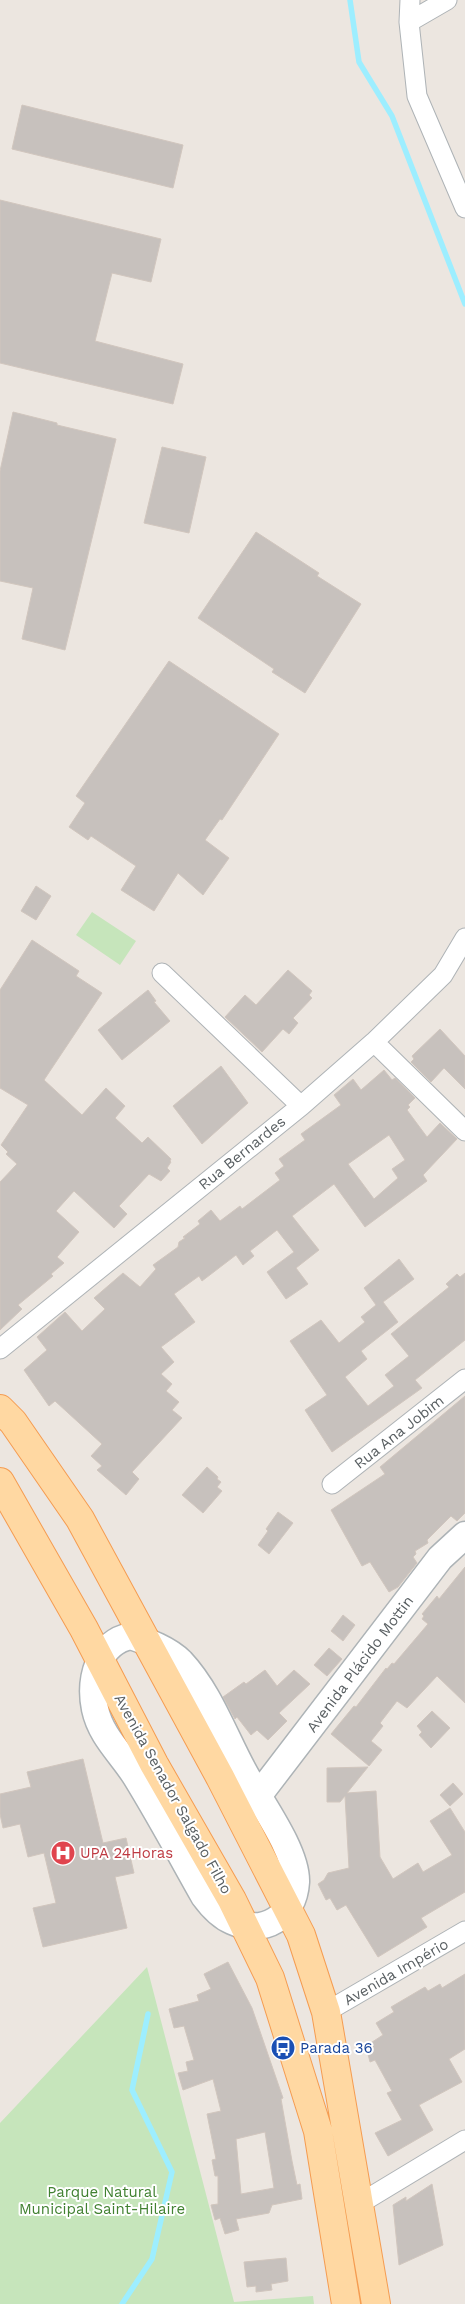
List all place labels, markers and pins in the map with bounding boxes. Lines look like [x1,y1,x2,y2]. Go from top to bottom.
hospital icon: UPA 24Horas [50,1840,76,1866]
place label: UPA 24Horas [80,1844,173,1862]
bus stop icon: Parada 36 [270,2035,296,2061]
place label: Parada 36 [300,2039,373,2057]

